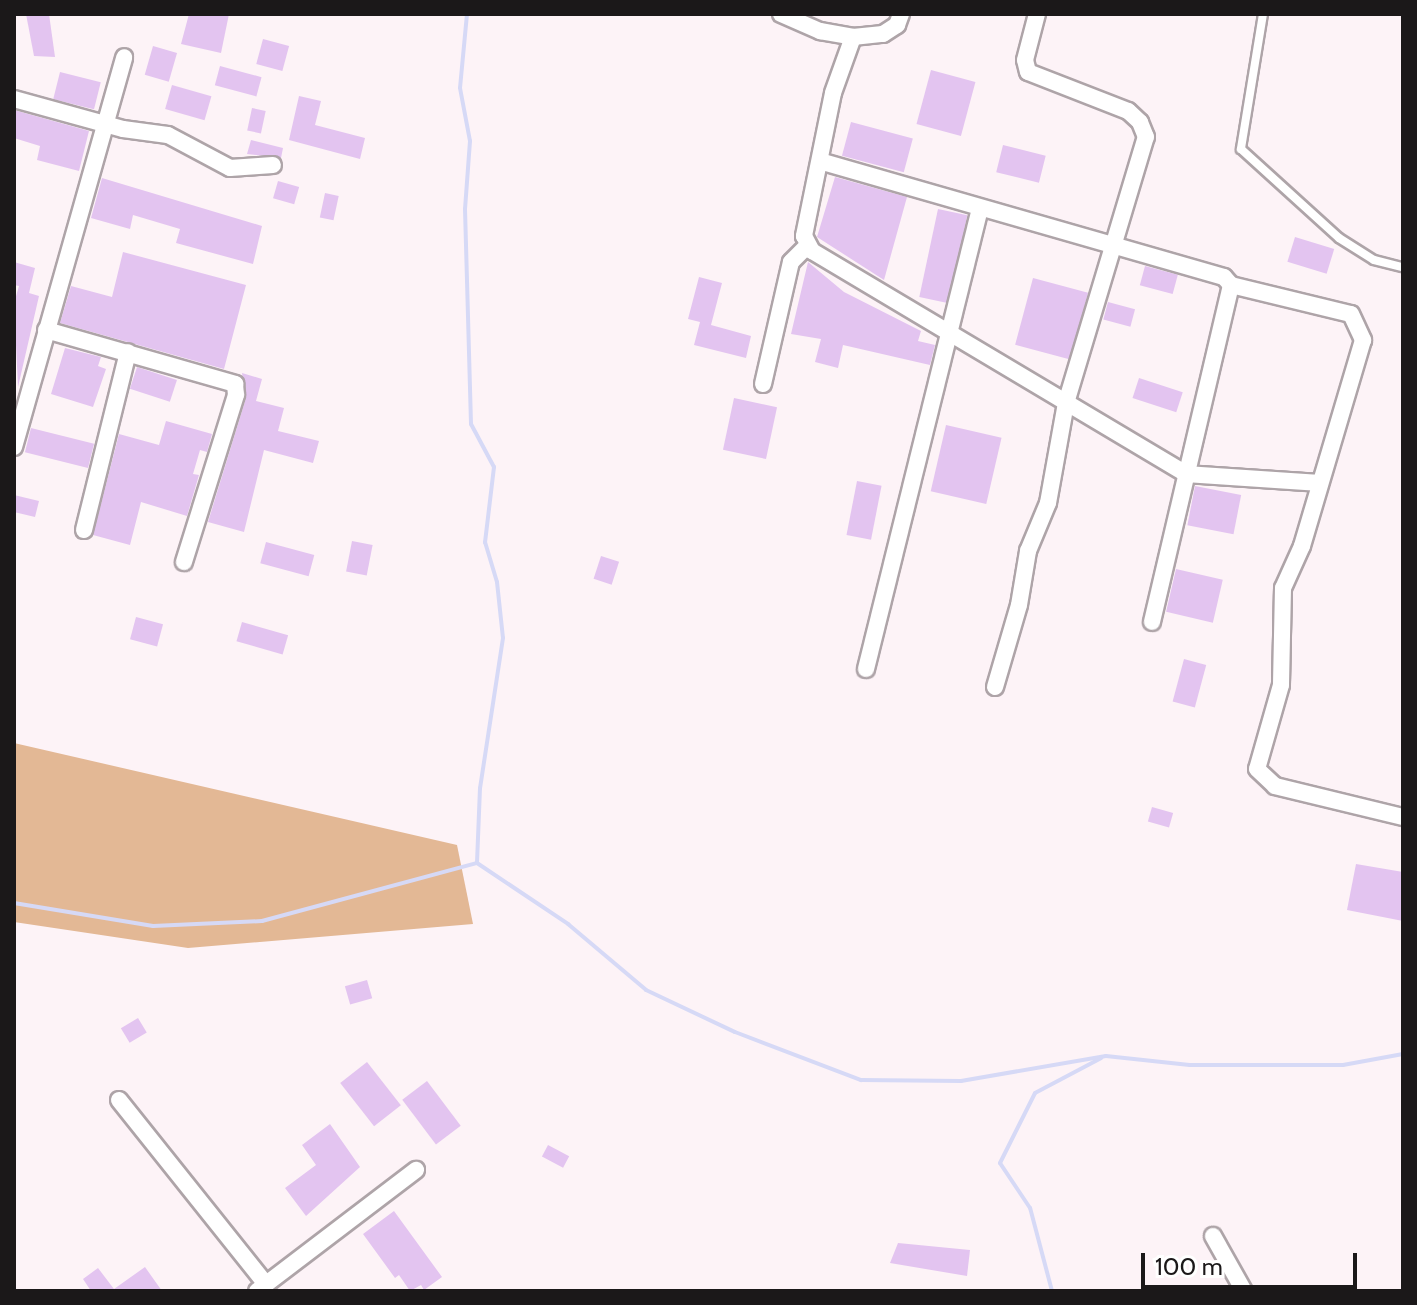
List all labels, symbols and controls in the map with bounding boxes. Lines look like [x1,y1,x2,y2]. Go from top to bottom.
scale bar [1145,1237,1361,1287]
text: 100 m [1155,1252,1223,1281]

